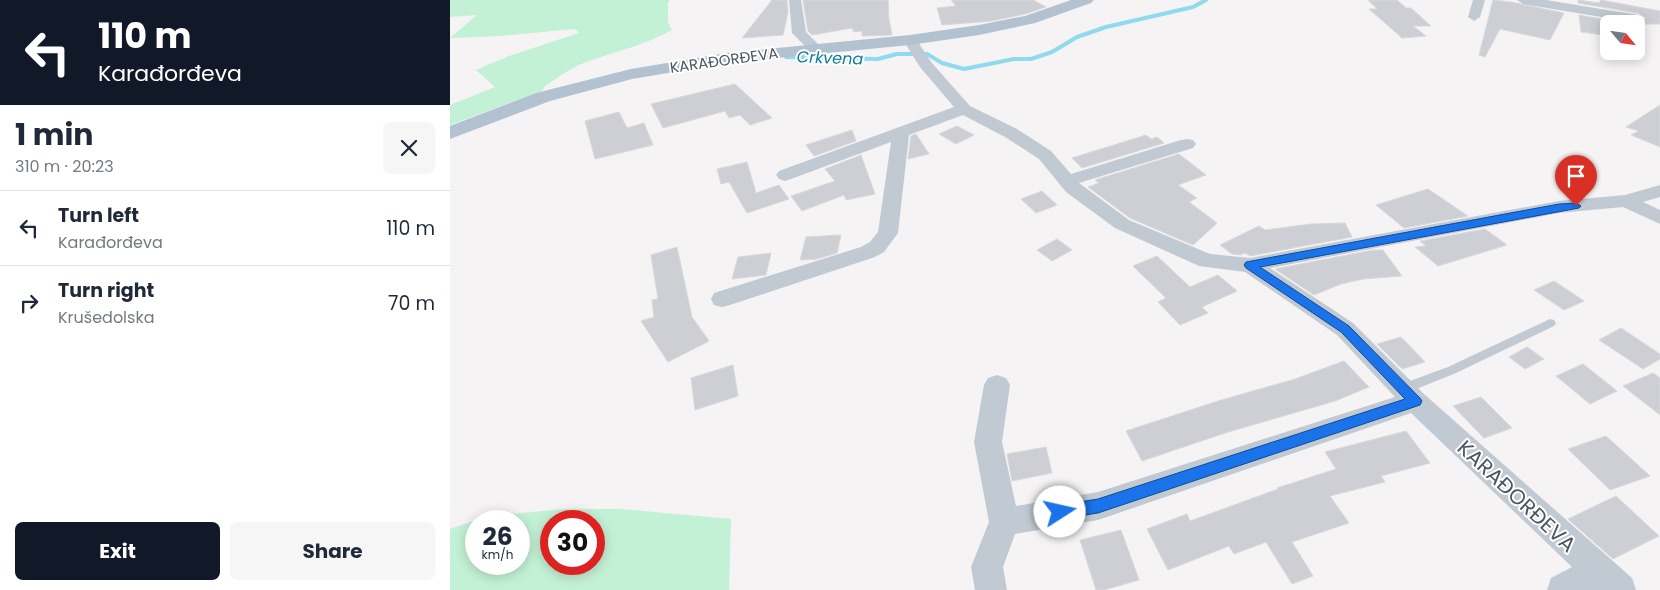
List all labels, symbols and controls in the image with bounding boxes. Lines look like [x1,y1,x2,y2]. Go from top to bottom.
text: 110 m [98,11,192,60]
north arrow [1600,15,1645,60]
map controls [1600,15,1645,60]
icon: left [15,20,80,85]
street label: KARAĐORĐEVA [669,42,779,78]
water label: Crkvena [796,45,864,71]
text: Karađorđeva [98,58,242,89]
text: 1 min [15,113,93,156]
button: close [383,122,435,174]
text: 310 m · 20:23 [15,155,114,178]
pin [1555,155,1597,206]
icon: arrive [1562,162,1590,190]
text: Turn left [58,202,139,229]
icon: left [15,214,43,242]
text: 110 m [386,215,435,242]
text: Karađorđeva [58,231,163,254]
text: Turn right [58,277,154,304]
icon: right [15,289,43,317]
text: 70 m [388,290,435,317]
text: Krušedolska [58,306,154,329]
street label: KARAĐORĐEVA [1451,433,1583,559]
position arrow [1033,485,1085,537]
speed limit sign: 30 [540,510,605,575]
text: 26 [482,519,513,554]
button: Exit [15,522,220,580]
button: Share [230,522,435,580]
text: km/h [482,546,513,563]

